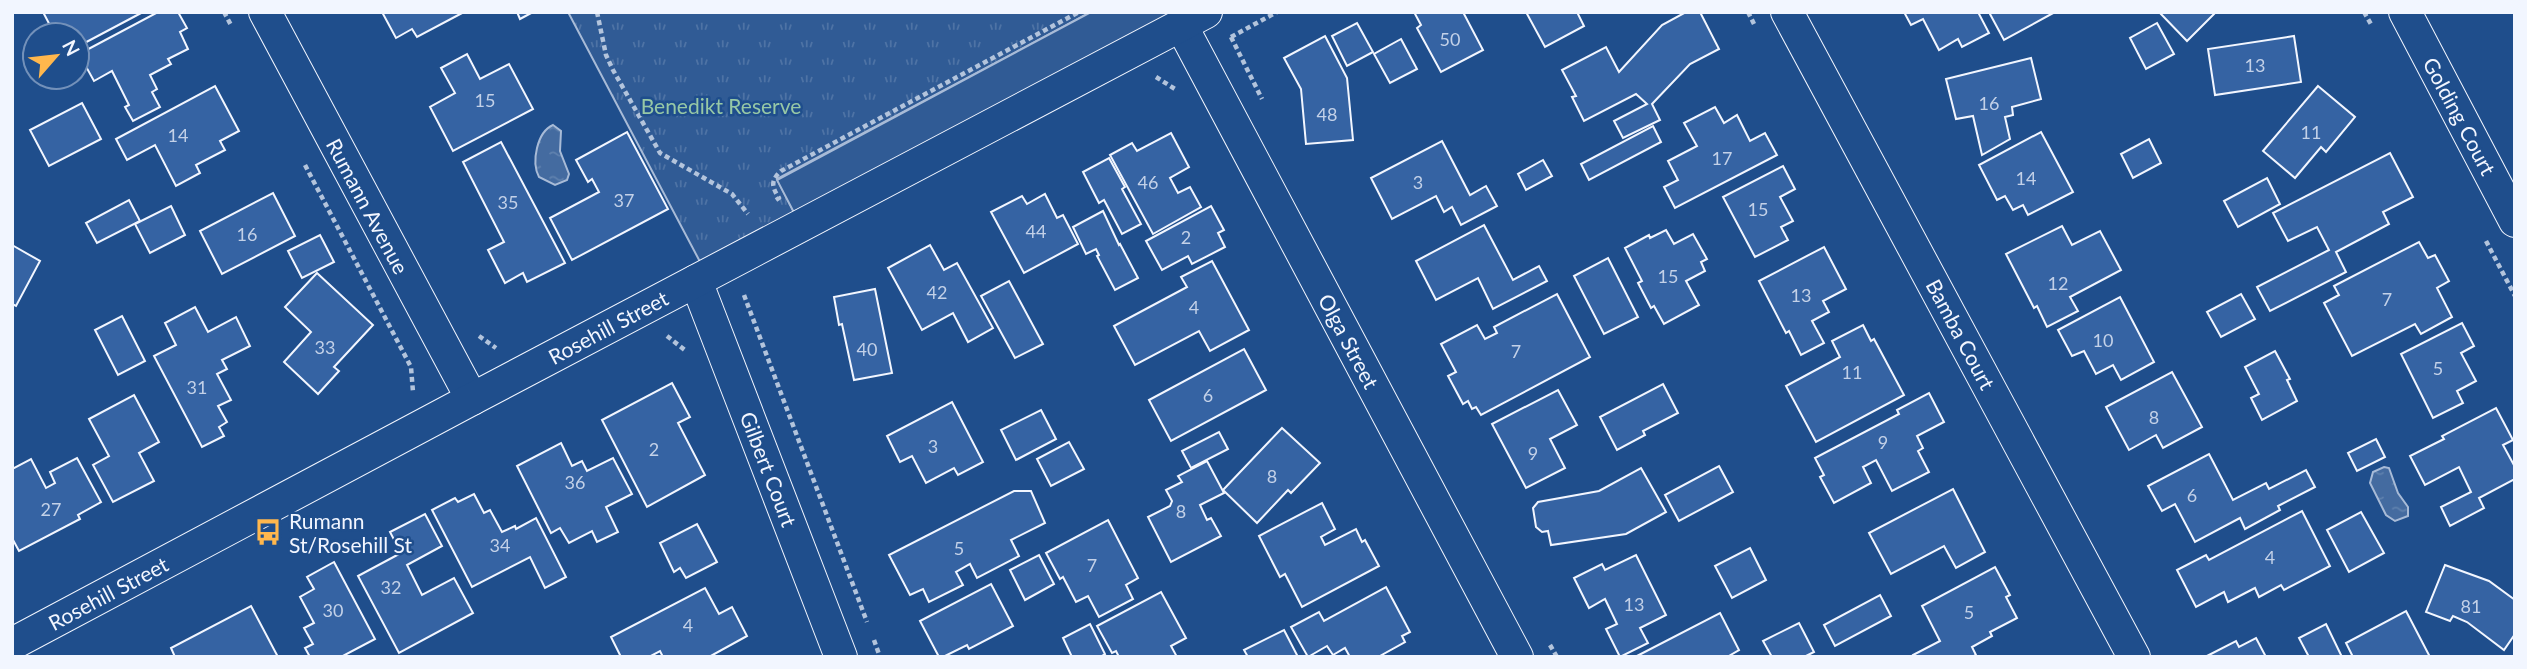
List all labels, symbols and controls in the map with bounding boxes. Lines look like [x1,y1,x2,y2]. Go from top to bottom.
north arrow [21,21,91,91]
house number: 50 [1440,28,1460,50]
text: N [58,36,85,60]
street label: Golding Court [2419,53,2502,179]
house number: 13 [2245,54,2265,76]
house number: 15 [475,89,495,111]
house number: 16 [1979,92,1999,114]
park label: Benedikt Reserve [641,93,801,118]
house number: 48 [1317,103,1337,125]
house number: 11 [2301,121,2321,143]
house number: 14 [168,124,188,146]
street label: Rumann Avenue [322,134,414,278]
house number: 17 [1712,147,1732,169]
house number: 14 [2016,167,2036,189]
house number: 46 [1138,171,1158,193]
house number: 3 [1413,171,1423,193]
house number: 37 [614,189,634,211]
house number: 35 [498,191,518,213]
house number: 15 [1748,198,1768,220]
house number: 44 [1026,220,1046,242]
house number: 16 [237,223,257,245]
house number: 2 [1181,226,1191,248]
house number: 15 [1658,265,1678,287]
house number: 12 [2048,272,2068,294]
street label: Bamba Court [1921,275,2001,394]
house number: 42 [927,281,947,303]
house number: 13 [1791,284,1811,306]
street label: Rosehill Street [544,285,673,369]
house number: 7 [2382,288,2392,310]
street label: Olga Street [1314,289,1385,393]
house number: 4 [1189,296,1199,318]
house number: 10 [2093,329,2113,351]
house number: 33 [315,336,335,358]
house number: 40 [857,338,877,360]
house number: 7 [1511,340,1521,362]
house number: 5 [2433,357,2443,379]
house number: 11 [1842,361,1862,383]
house number: 31 [187,376,207,398]
house number: 6 [1203,384,1213,406]
house number: 8 [2149,406,2159,428]
street label: Gilbert Court [736,408,803,531]
house number: 9 [1878,431,1888,453]
house number: 3 [928,435,938,457]
house number: 2 [649,438,659,460]
house number: 9 [1528,442,1538,464]
house number: 8 [1267,465,1277,487]
house number: 36 [565,471,585,493]
house number: 6 [2187,484,2197,506]
house number: 27 [41,498,61,520]
house number: 8 [1176,500,1186,522]
place label: Rumann St/Rosehill St [289,508,412,557]
bus stop icon: Rumann St/Rosehill St [253,517,283,547]
house number: 34 [490,534,510,556]
house number: 5 [954,537,964,559]
house number: 4 [2265,546,2275,568]
street label: Rosehill Street [44,551,173,635]
house number: 7 [1087,554,1097,576]
house number: 32 [381,576,401,598]
house number: 13 [1624,593,1644,615]
house number: 81 [2461,595,2481,617]
house number: 30 [323,599,343,621]
house number: 5 [1964,601,1974,623]
house number: 4 [683,614,693,636]

